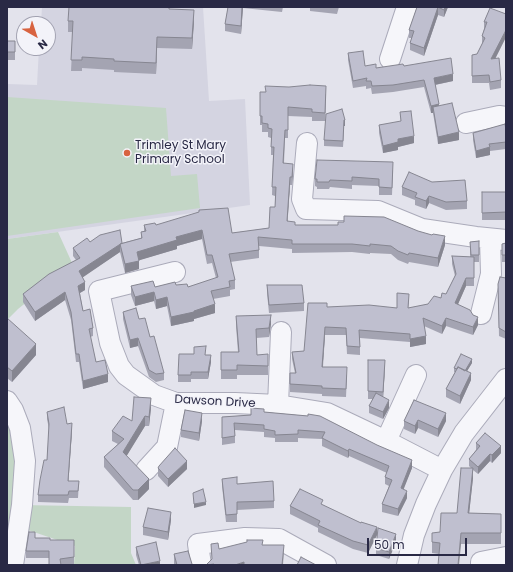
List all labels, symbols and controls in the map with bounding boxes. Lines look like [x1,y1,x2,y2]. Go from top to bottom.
north arrow [16,16,56,56]
text: N [35,36,51,53]
place label: Trimley St Mary Primary School [135,139,226,167]
marker: Trimley St Mary Primary School [122,148,132,158]
street label: Dawson Drive [174,393,256,411]
scale bar [369,530,469,556]
text: 50 m [374,536,405,553]

